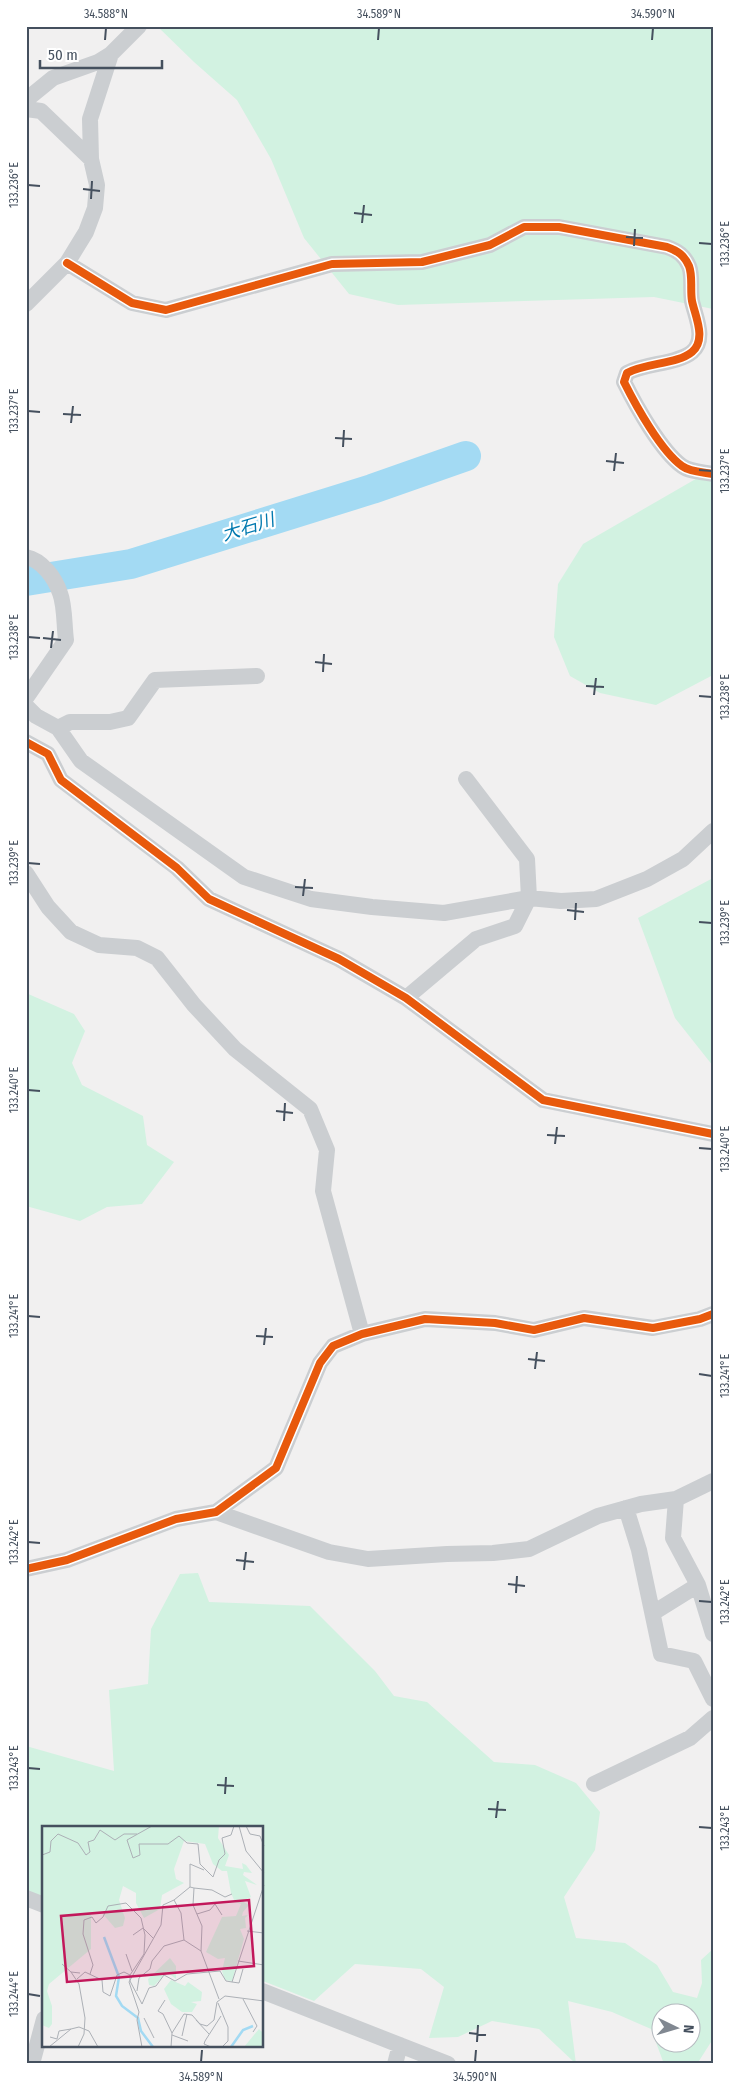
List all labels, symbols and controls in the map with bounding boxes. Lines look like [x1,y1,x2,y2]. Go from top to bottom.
text: 34.588°N [84,7,128,21]
text: 34.589°N [357,7,401,21]
text: 34.590°N [631,7,675,21]
scale bar [40,38,162,70]
text: 50 m [48,46,78,64]
text: 133.236°E [7,162,21,208]
text: 133.236°E [718,221,732,267]
text: 133.237°E [7,388,21,433]
text: 133.237°E [718,448,732,493]
water label: 大石川 [219,508,279,545]
text: 133.238°E [7,614,21,660]
text: 133.238°E [718,674,732,720]
text: 133.239°E [7,840,21,886]
text: 133.239°E [718,900,732,946]
text: 133.240°E [7,1066,21,1113]
text: 133.240°E [718,1125,732,1172]
text: 133.241°E [7,1294,21,1338]
text: 133.241°E [718,1354,732,1398]
text: 133.242°E [7,1519,21,1565]
text: 133.242°E [718,1579,732,1625]
text: 133.243°E [7,1745,21,1791]
text: 133.243°E [718,1805,732,1851]
inset map [42,1826,264,2048]
text: 133.244°E [7,1971,21,2017]
north arrow [652,2002,702,2052]
text: N [680,2024,697,2034]
text: 34.589°N [179,2070,223,2084]
text: 34.590°N [453,2070,497,2084]

